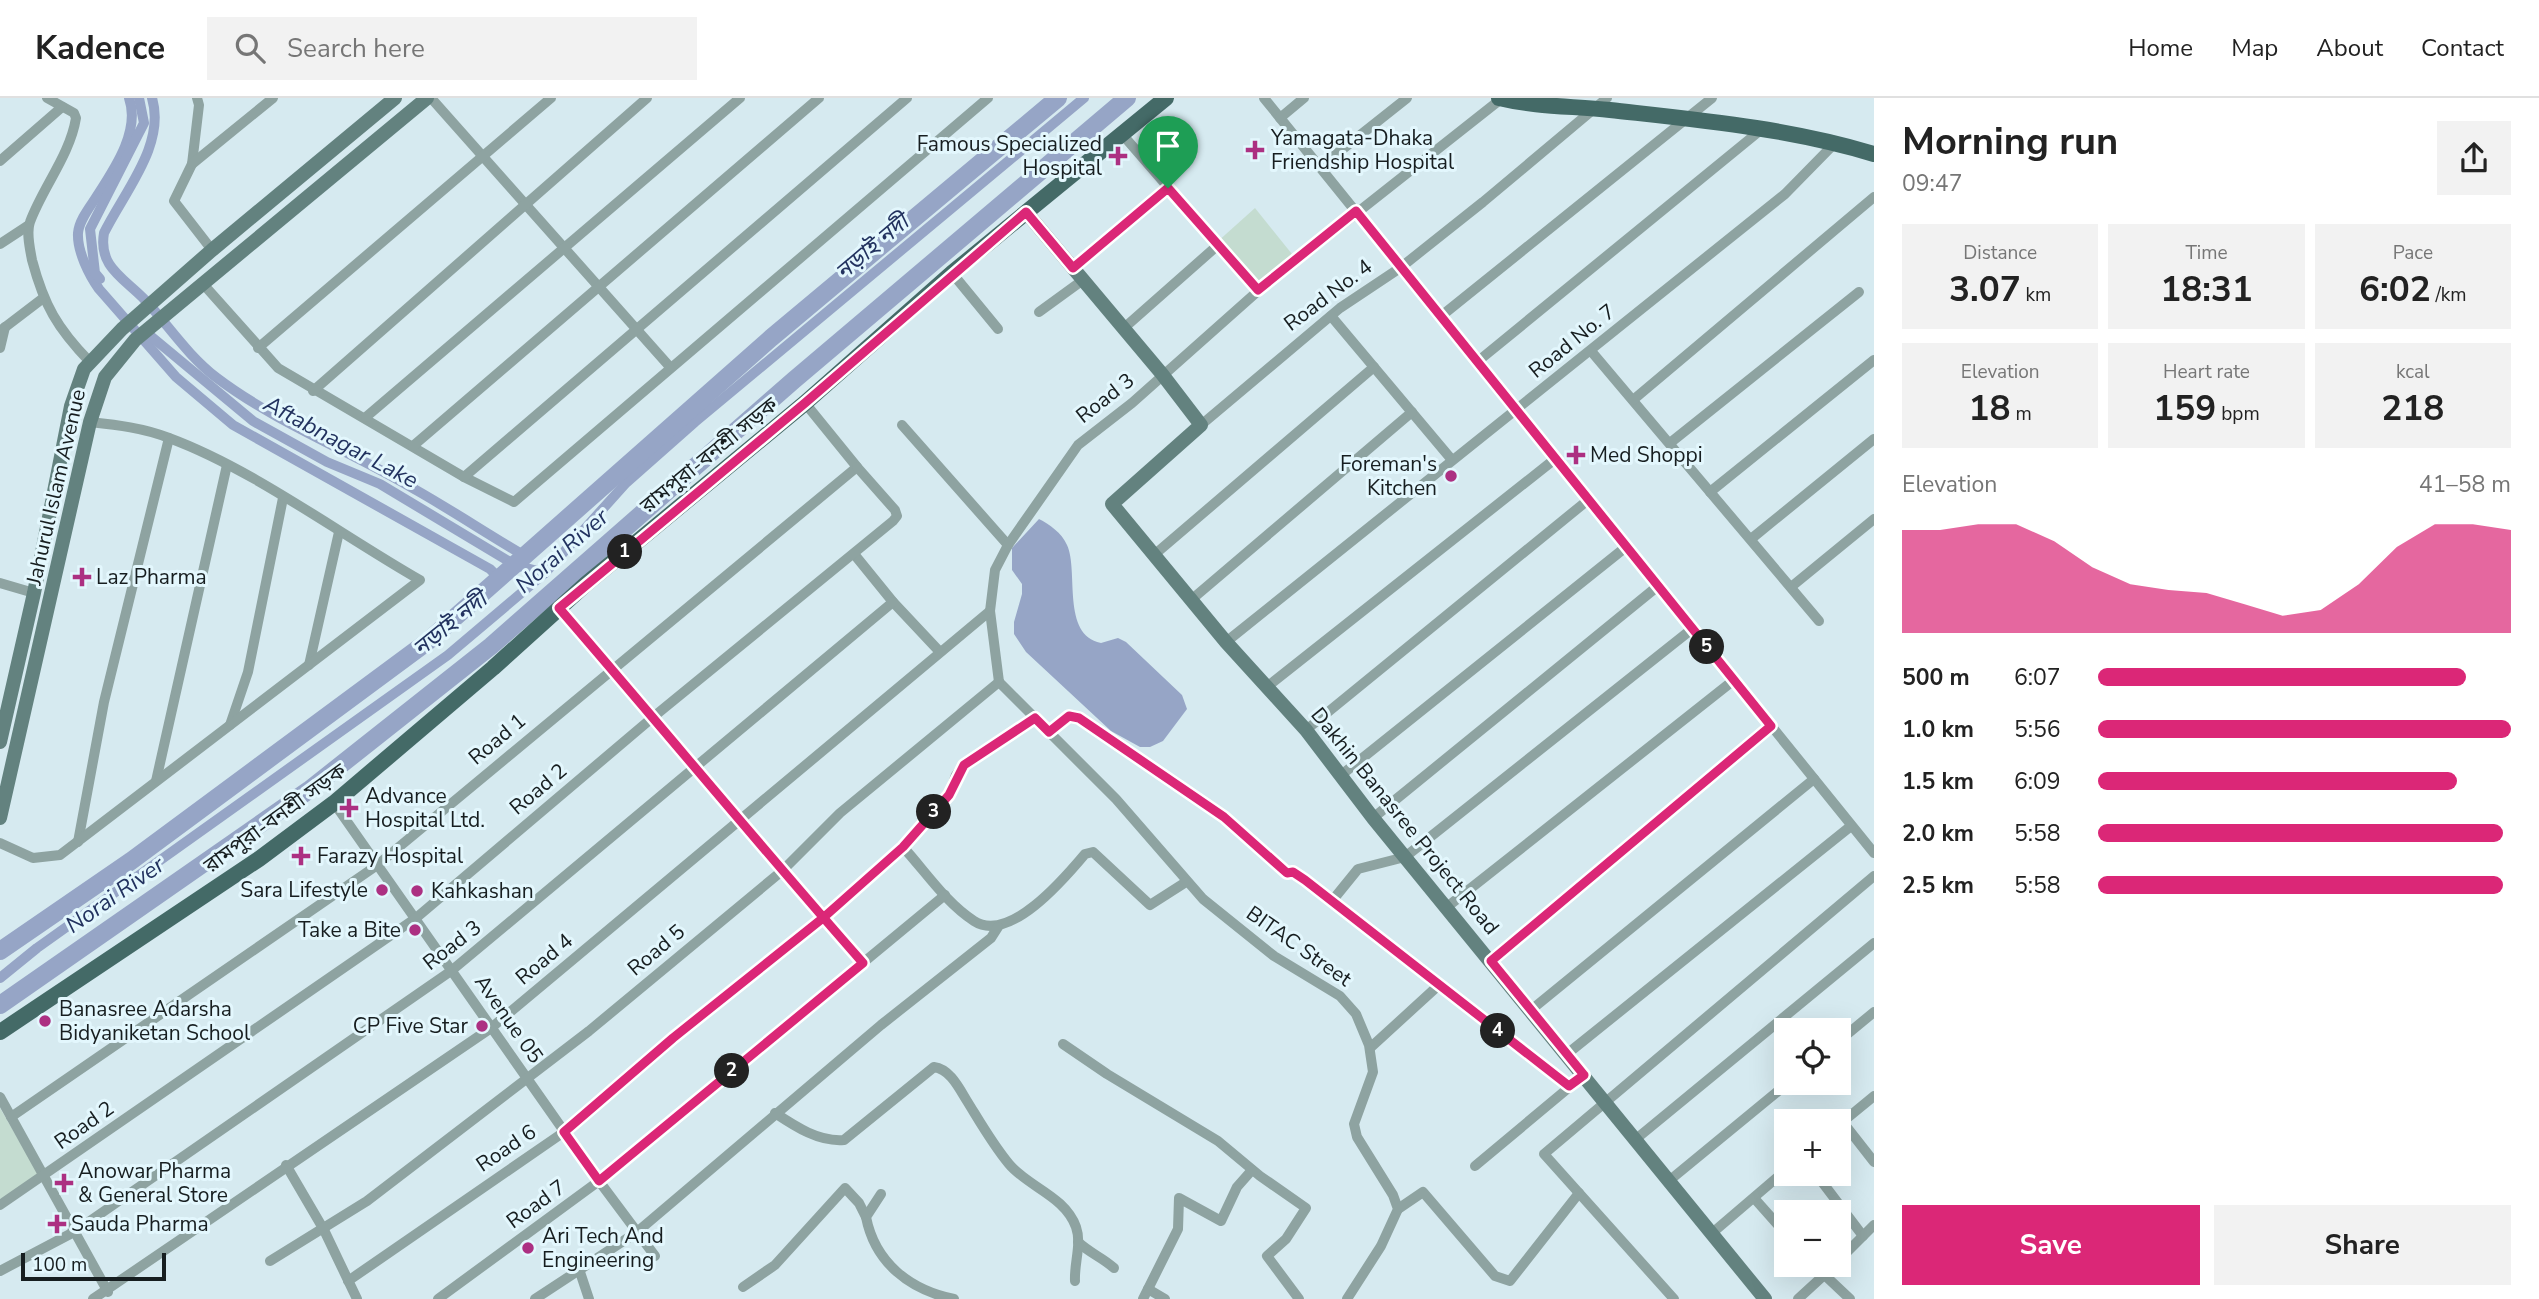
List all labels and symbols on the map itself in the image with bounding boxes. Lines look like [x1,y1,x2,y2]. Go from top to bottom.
pin [1138,116,1198,188]
place label: Yamagata-Dhaka Friendship Hospital [1270,124,1455,176]
place label: Famous Specialized Hospital [917,130,1103,182]
marker: Yamagata-Dhaka Friendship Hospital [1245,140,1265,160]
marker: Famous Specialized Hospital [1108,146,1128,166]
water label: নড়াই নদী [829,205,918,287]
street label: Road No. 4 [1278,253,1378,337]
street label: Road No. 7 [1523,297,1621,385]
street label: Road 3 [1070,366,1140,430]
street label: Jahurul Islam Avenue [20,386,92,589]
water label: Aftabnagar Lake [258,388,424,496]
street label: রামপুরা-বনশ্রী সড়ক [634,390,784,520]
place label: Med Shoppi [1590,441,1703,469]
marker: Med Shoppi [1568,447,1584,463]
place label: Foreman's Kitchen [1340,450,1437,502]
marker: Foreman's Kitchen [1443,468,1459,484]
water label: Norai River [509,501,616,600]
pin: 1 [608,534,642,570]
place label: Laz Pharma [96,563,207,591]
marker: Laz Pharma [74,569,90,585]
water label: নড়াই নদী [406,582,497,663]
pin: 5 [1690,630,1724,664]
street label: Dakhin Banasree Project Road [1305,702,1505,940]
street label: Road 1 [462,707,532,771]
street label: রামপুরা-বনশ্রী সড়ক [197,756,353,880]
street label: Road 2 [503,757,573,821]
place label: Advance Hospital Ltd. [365,782,485,834]
pin: 3 [916,794,951,830]
marker: Advance Hospital Ltd. [339,798,359,818]
place label: Farazy Hospital [317,842,464,870]
marker: Farazy Hospital [291,846,311,866]
water label: Norai River [59,849,171,940]
place label: Sara Lifestyle [240,876,368,904]
place label: Kahkashan [431,877,534,905]
marker: Sara Lifestyle [374,882,390,898]
marker: Kahkashan [409,883,425,899]
street label: BITAC Street [1241,899,1358,993]
street label: Road 3 [417,913,487,977]
place label: Take a Bite [298,916,401,944]
street label: Road 5 [621,918,691,982]
marker: Take a Bite [407,922,423,938]
street label: Road 4 [509,927,579,991]
street label: Avenue 05 [468,969,550,1069]
place label: Banasree Adarsha Bidyaniketan School [59,995,251,1047]
place label: CP Five Star [353,1012,468,1040]
marker: Banasree Adarsha Bidyaniketan School [37,1013,53,1029]
pin: 4 [1480,1014,1516,1048]
marker: CP Five Star [474,1018,490,1034]
pin: 2 [714,1054,750,1088]
street label: Road 2 [49,1094,119,1156]
street label: Road 6 [470,1118,542,1178]
place label: Anowar Pharma & General Store [78,1157,231,1209]
street label: Road 7 [501,1173,571,1235]
marker: Anowar Pharma & General Store [56,1175,72,1191]
place label: Sauda Pharma [71,1210,209,1238]
marker: Sauda Pharma [49,1216,65,1232]
place label: Ari Tech And Engineering [542,1222,664,1274]
marker: Ari Tech And Engineering [520,1240,536,1256]
scale bar [21,1250,166,1282]

